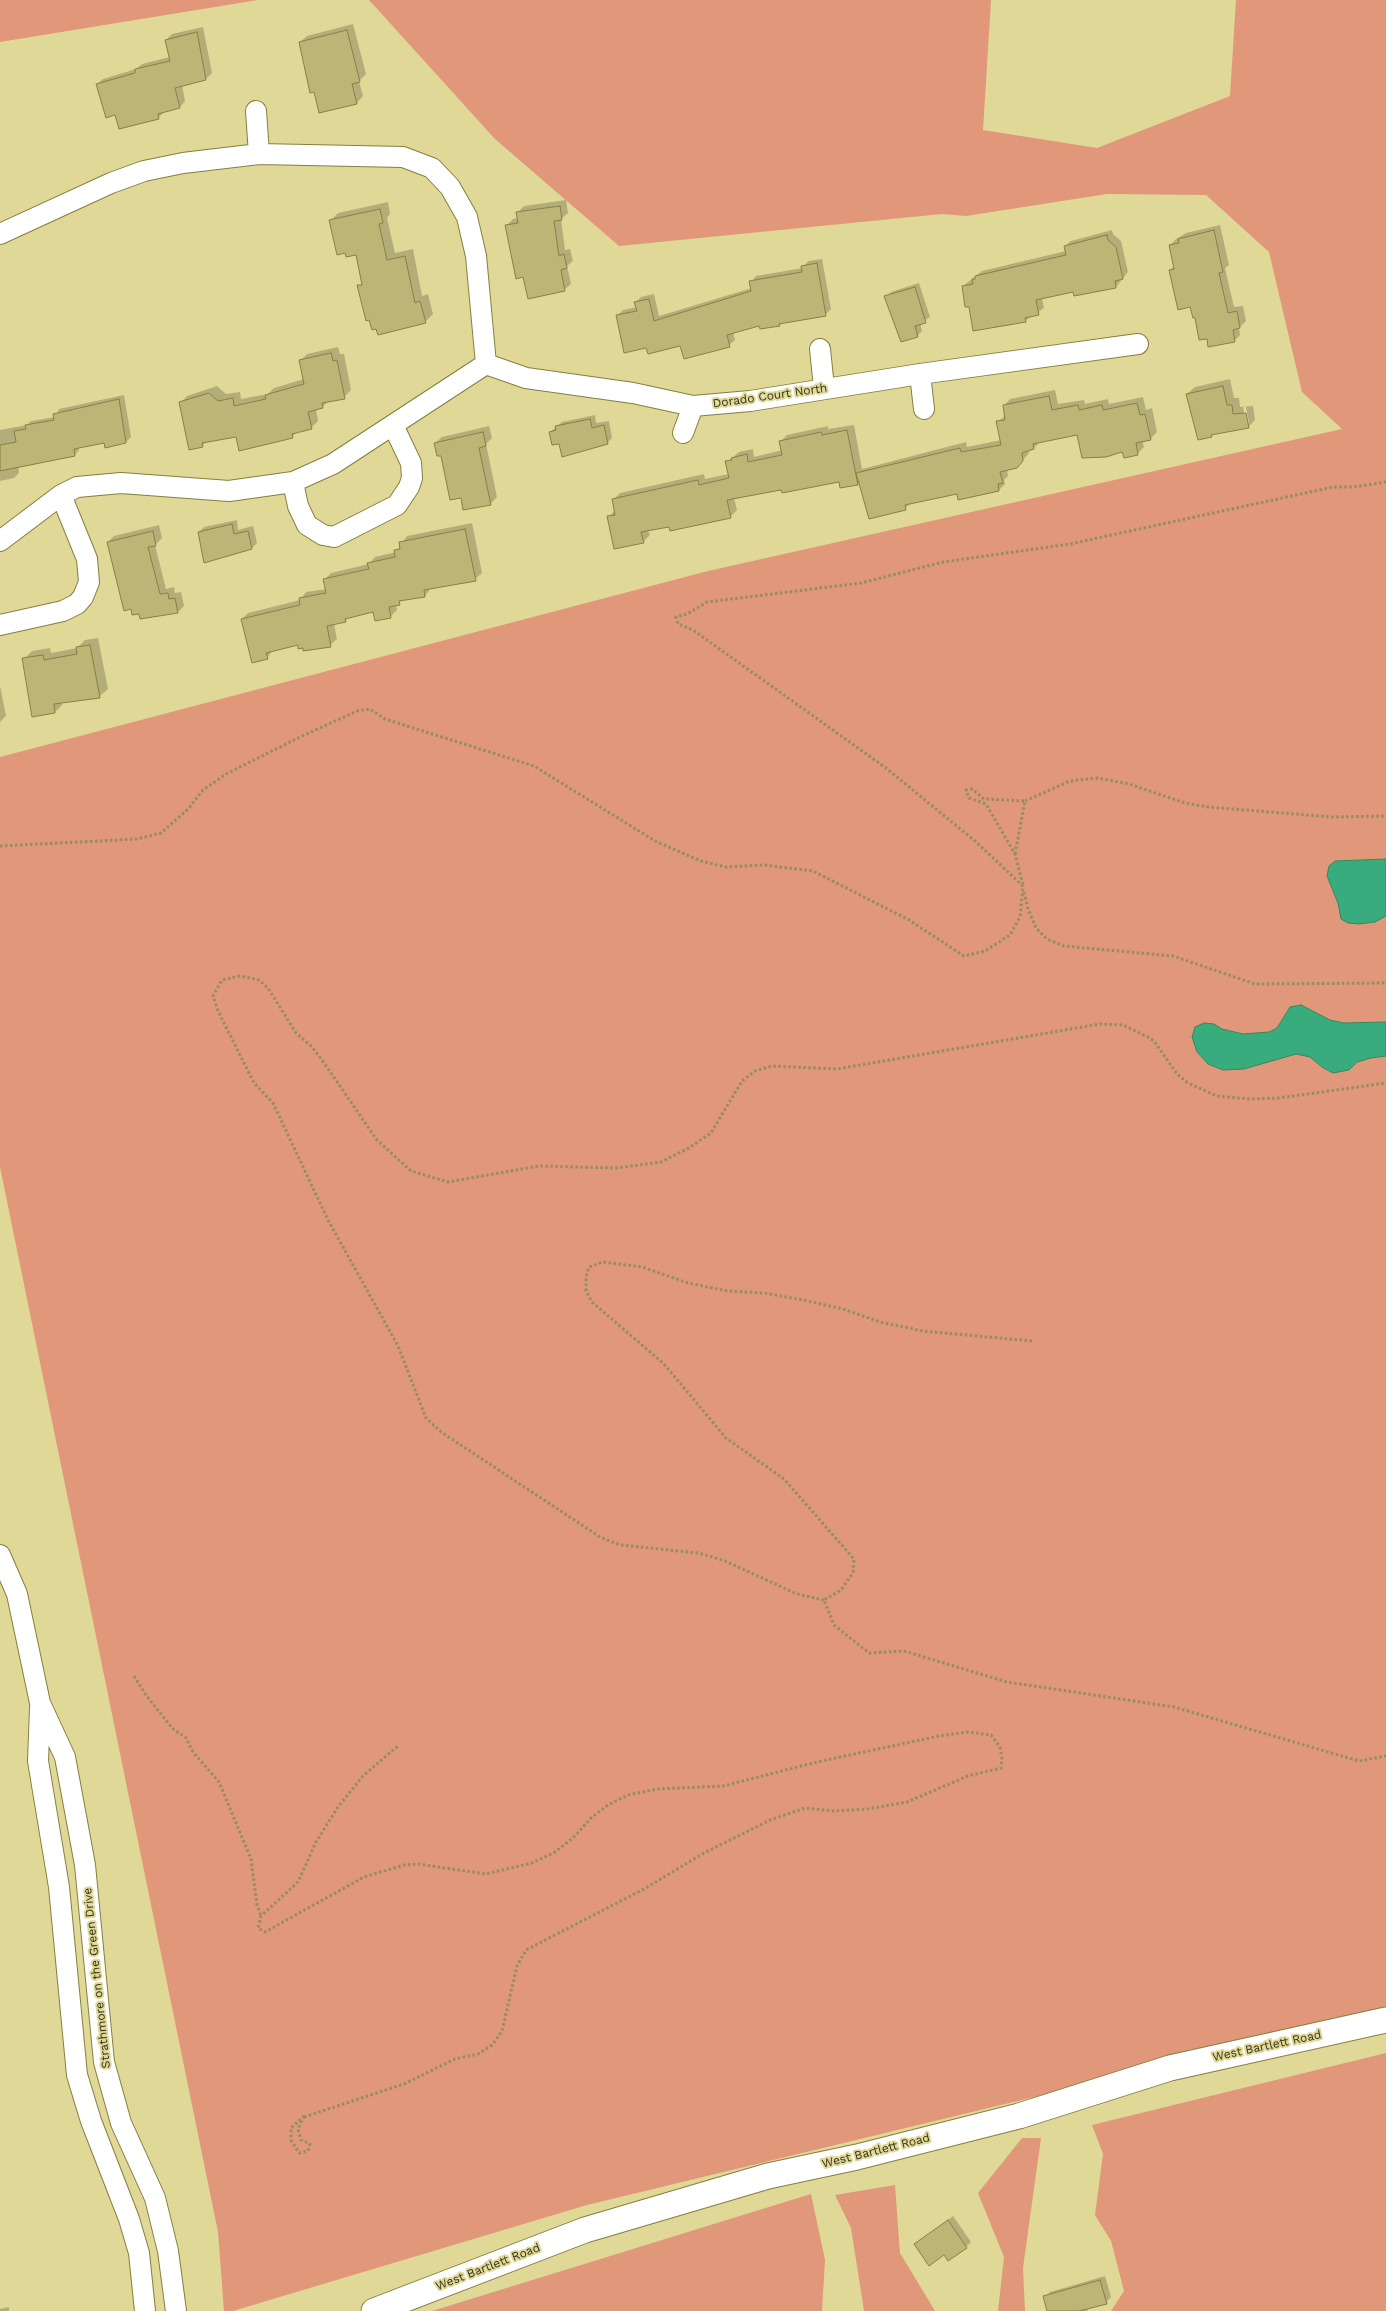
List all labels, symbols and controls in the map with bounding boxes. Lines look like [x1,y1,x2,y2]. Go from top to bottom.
street label: Dorado Court North [712,381,828,411]
street label: Strathmore on the Green Drive [80,1887,114,2069]
street label: West Bartlett Road [1211,2027,1323,2065]
street label: West Bartlett Road [821,2131,931,2171]
street label: West Bartlett Road [434,2240,542,2294]

